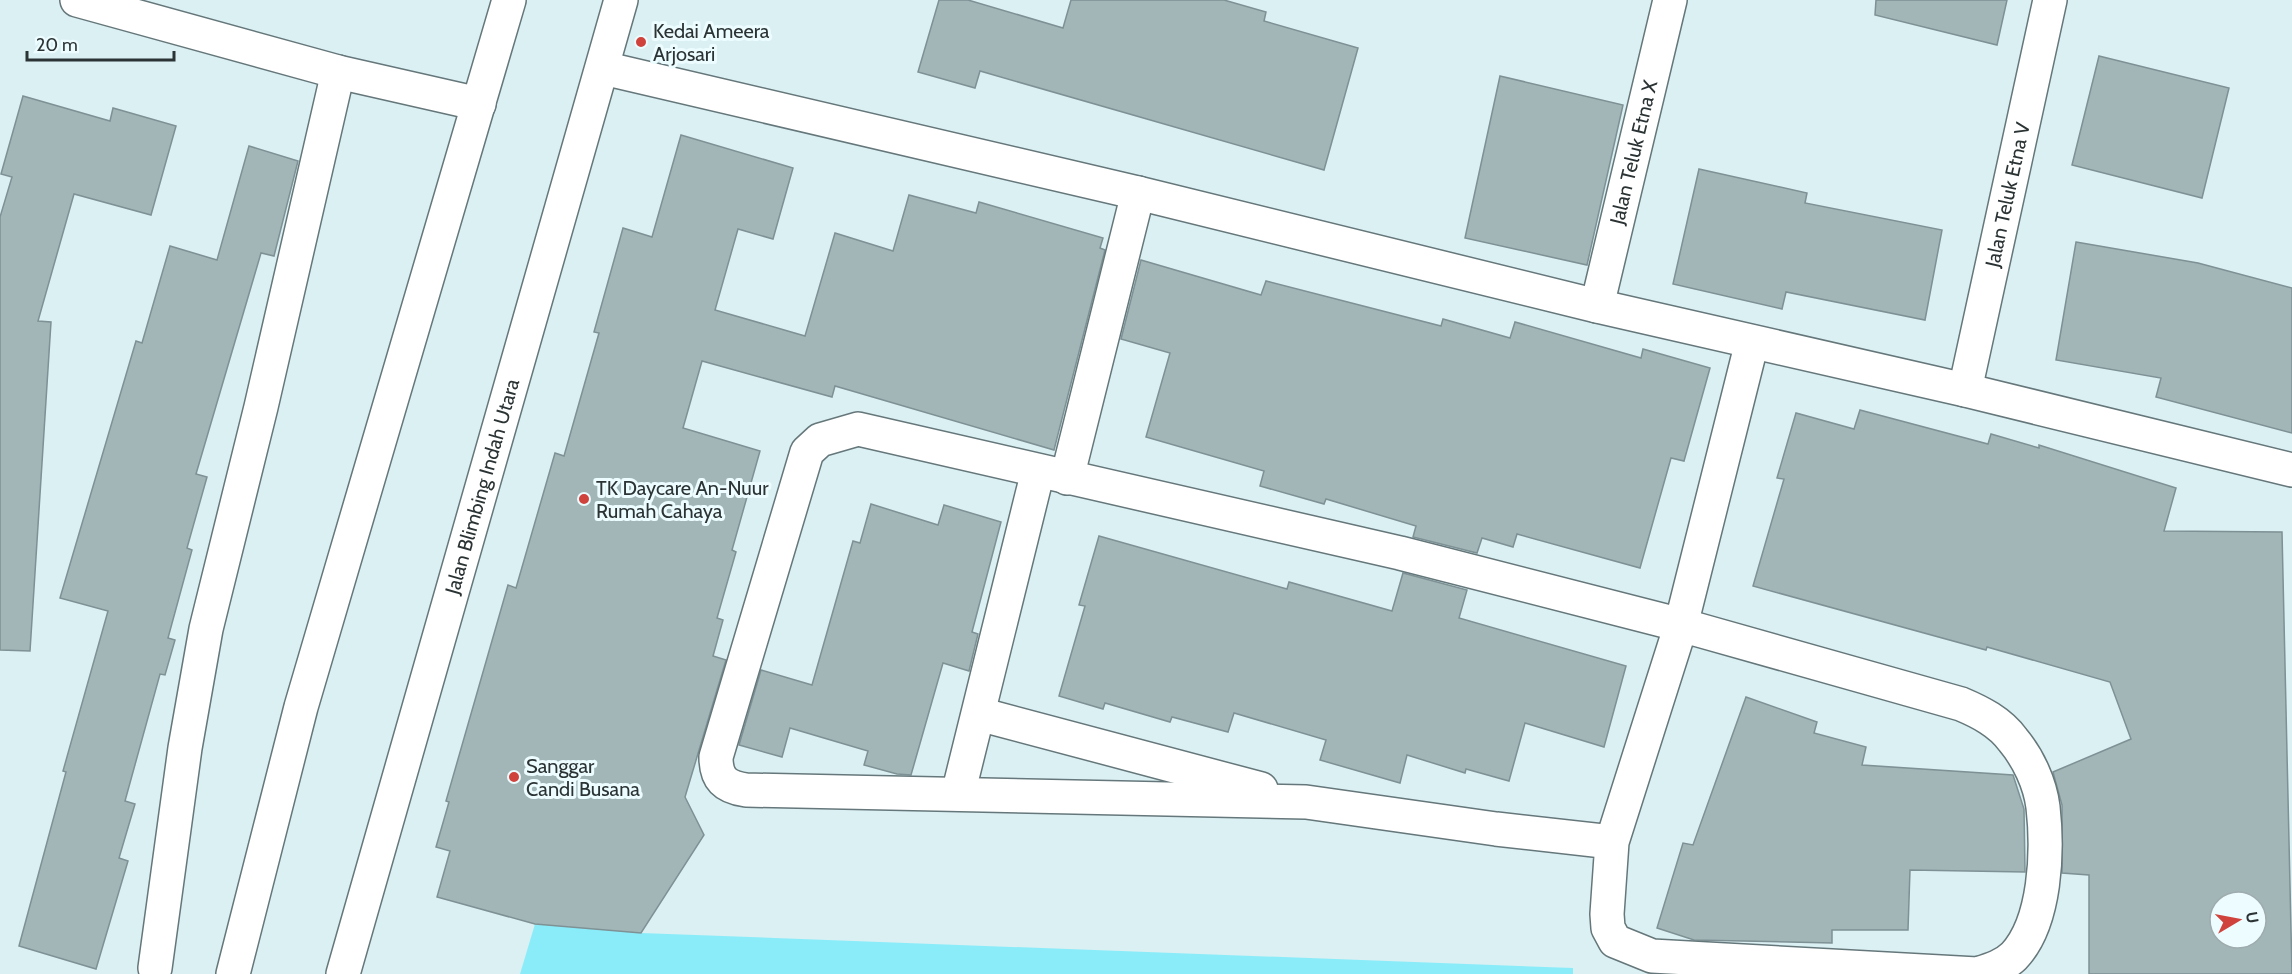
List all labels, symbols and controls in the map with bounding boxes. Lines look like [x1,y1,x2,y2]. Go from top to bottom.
place label: Kedai Ameera Arjosari [653,19,770,66]
scale bar [27,24,174,62]
text: 20 m [36,34,78,56]
marker: Kedai Ameera Arjosari [634,35,648,49]
street label: Jalan Teluk Etna X [1605,78,1662,228]
street label: Jalan Teluk Etna V [1980,119,2035,270]
street label: Jalan Blimbing Indah Utara [440,376,524,598]
place label: TK Daycare An-Nuur Rumah Cahaya [596,476,769,523]
marker: TK Daycare An-Nuur Rumah Cahaya [577,492,591,506]
place label: Sanggar Candi Busana [526,754,640,801]
marker: Sanggar Candi Busana [507,770,521,784]
north arrow [2208,890,2268,950]
text: U [2242,910,2263,925]

